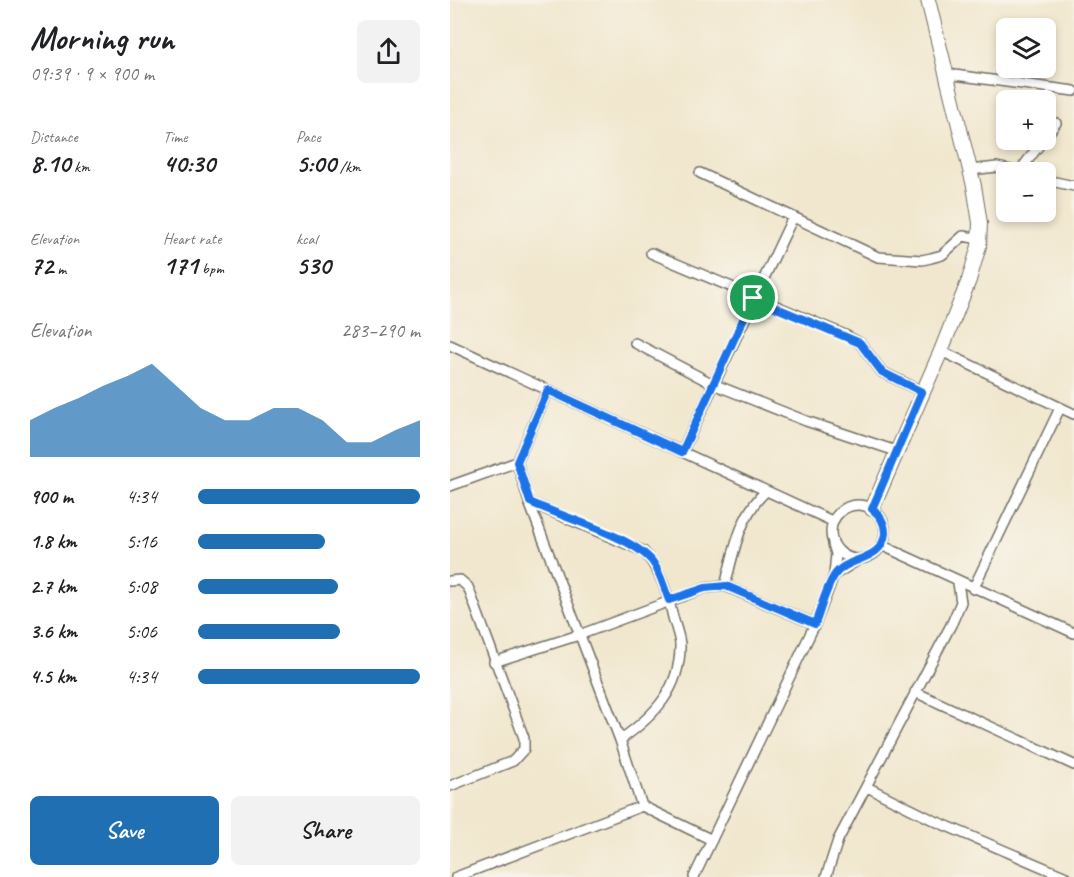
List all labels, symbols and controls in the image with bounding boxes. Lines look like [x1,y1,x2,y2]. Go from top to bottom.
text: Morning run [30,17,174,59]
map controls [996,18,1056,222]
button: layers [996,18,1056,78]
button: share [357,20,420,83]
text: 09:39 · 9 × 900 m [30,61,154,86]
button: + [996,90,1056,150]
text: Distance [30,127,78,147]
text: Time [163,127,187,147]
text: Pace [296,127,321,147]
text: 8.10 [30,147,70,180]
text: 40:30 [163,147,215,180]
text: 5:00 [296,147,336,180]
text: km [70,157,90,177]
text: /km [336,157,361,177]
button: − [996,162,1056,222]
text: Elevation [30,229,79,249]
text: Heart rate [163,229,221,249]
text: kcal [296,229,317,249]
text: 72 [30,249,53,282]
text: 171 [163,249,198,282]
text: 530 [296,249,331,282]
text: m [53,259,66,279]
text: bpm [198,259,224,279]
pin [727,272,778,323]
icon: arrive [736,281,769,314]
text: Elevation [30,318,92,343]
text: 283–290 m [341,318,420,343]
text: 900 m [30,484,73,509]
text: 4:34 [126,484,157,509]
text: 1.8 km [30,529,77,554]
text: 5:16 [126,529,157,554]
text: 2.7 km [30,574,76,599]
text: 5:08 [126,574,157,599]
text: 3.6 km [30,619,77,644]
text: 5:06 [126,619,157,644]
text: 4.5 km [30,664,76,689]
text: 4:34 [126,664,157,689]
button: Save [30,796,219,865]
button: Share [231,796,420,865]

